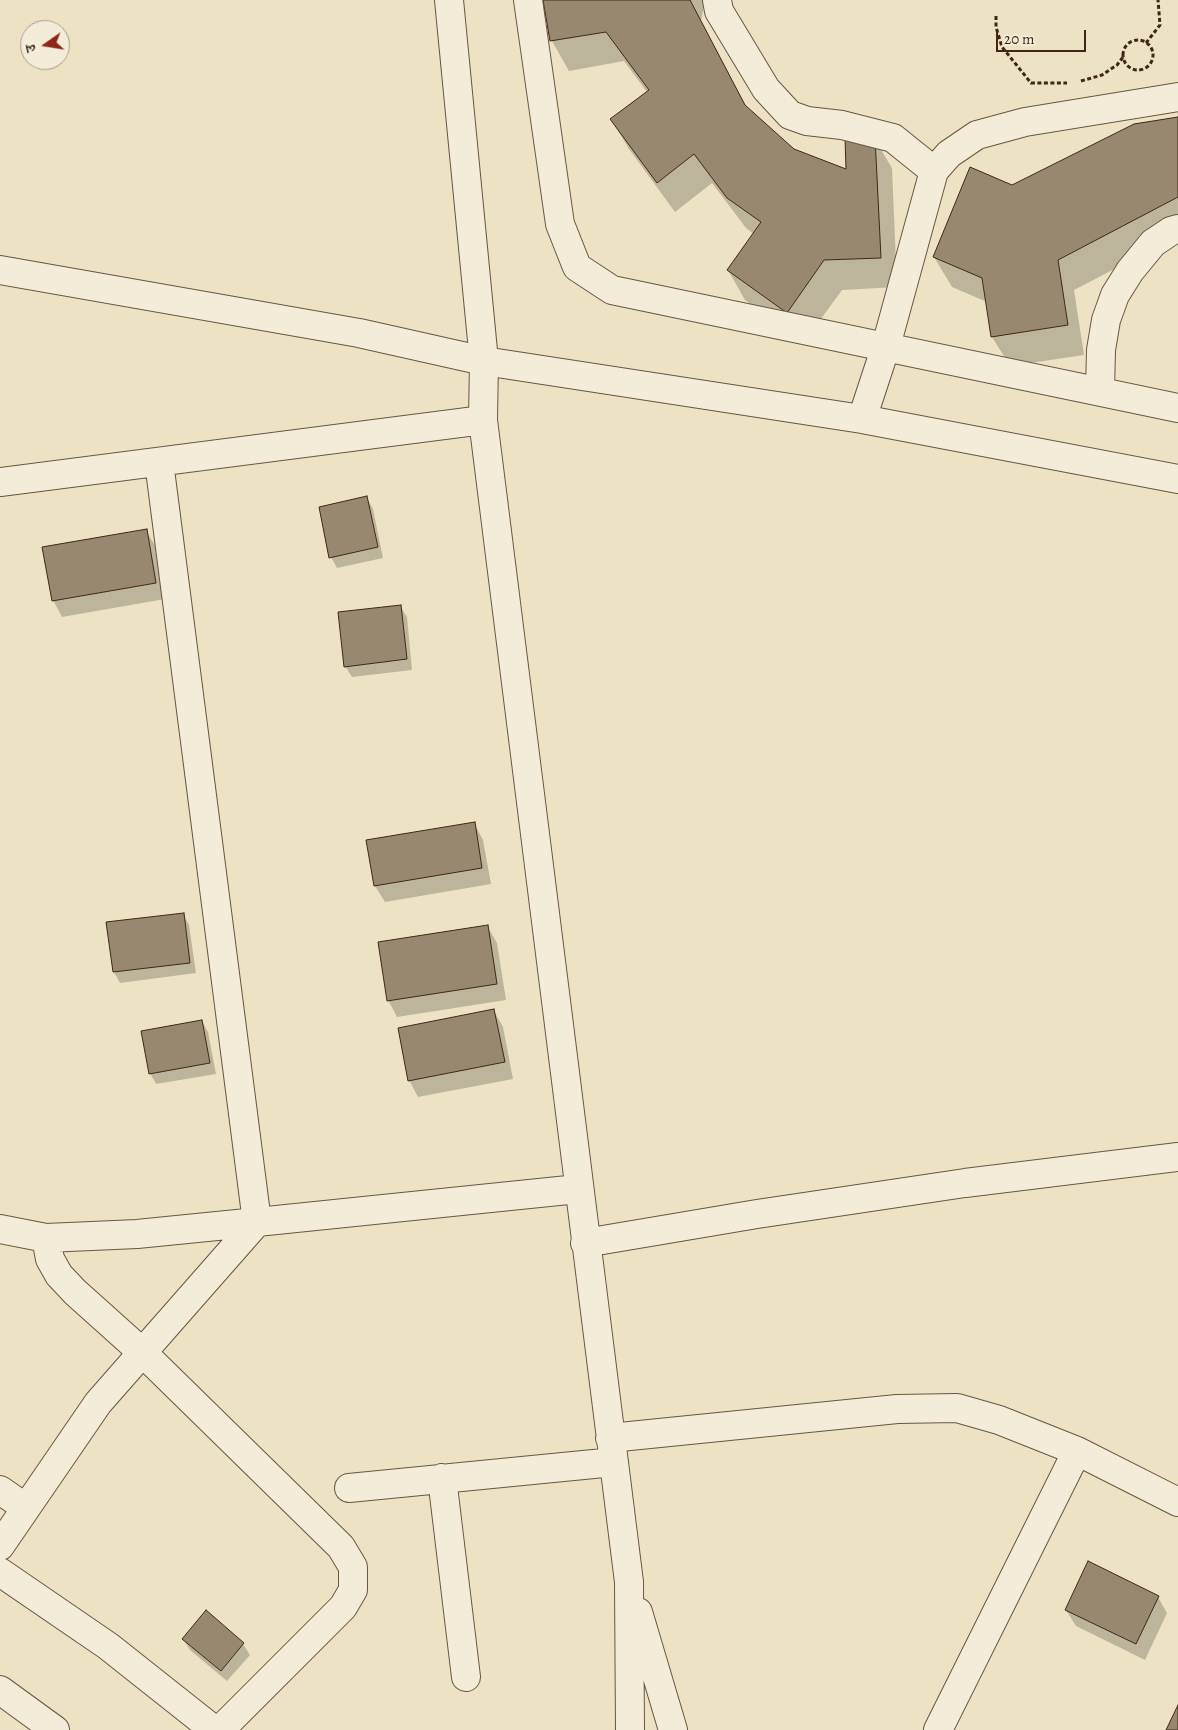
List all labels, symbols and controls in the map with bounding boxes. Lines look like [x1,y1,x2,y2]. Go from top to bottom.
north arrow [20,20,70,70]
scale bar [998,20,1088,52]
text: 20 m [1004,29,1035,49]
text: उ [21,43,41,54]

